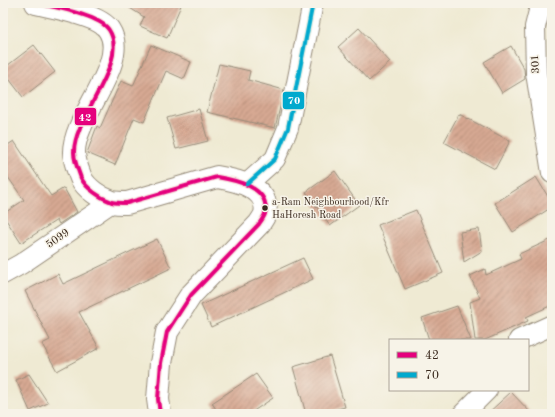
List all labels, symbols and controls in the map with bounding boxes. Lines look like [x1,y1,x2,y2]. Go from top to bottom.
street label: 301 [530,54,542,74]
line badge: 70 [282,91,305,110]
text: 70 [288,96,300,107]
line badge: 42 [74,107,97,126]
text: 42 [79,113,91,124]
place label: a-Ram Neighbourhood/Kfr HaHoresh Road [272,197,389,220]
marker: a-Ram Neighbourhood/Kfr HaHoresh Road [260,203,270,213]
street label: 5099 [44,227,72,251]
legend [389,339,529,391]
text: 42 [425,350,439,362]
text: 70 [425,370,439,382]

